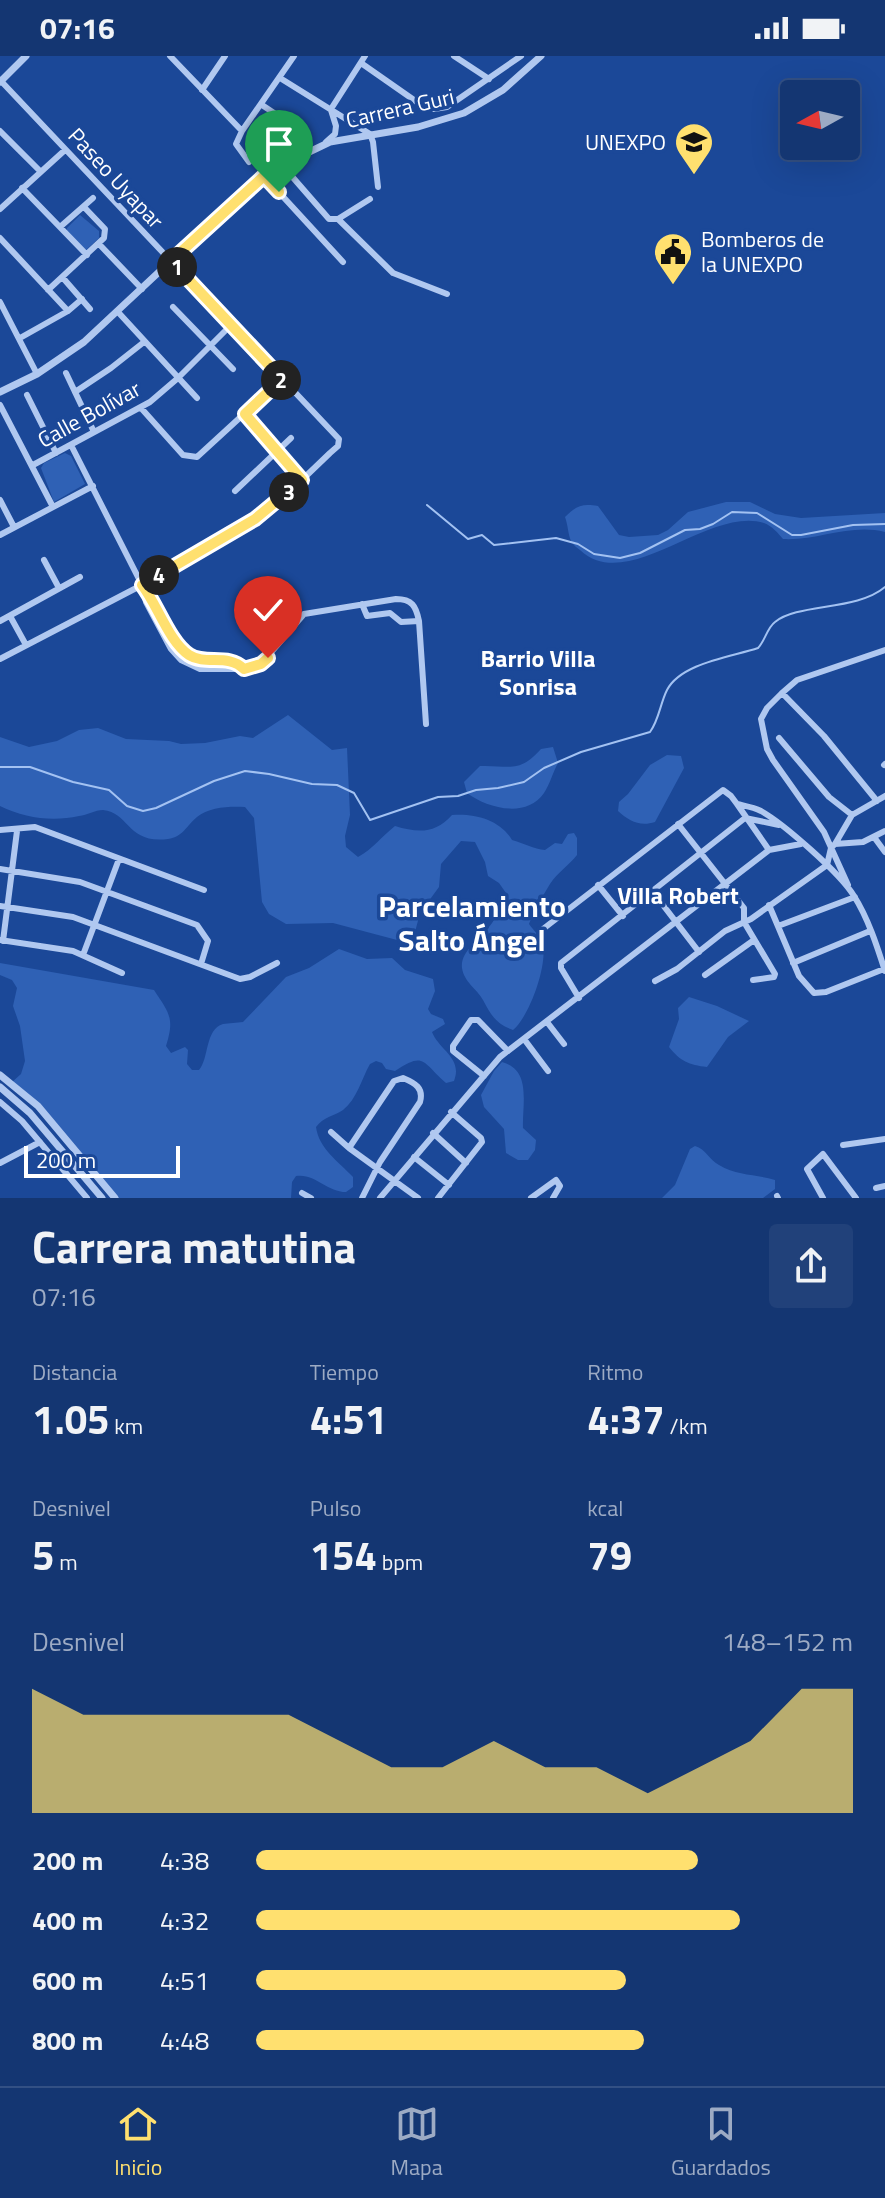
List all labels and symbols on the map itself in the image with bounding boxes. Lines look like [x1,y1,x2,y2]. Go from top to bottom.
street label: Carrera Guri [342,79,458,137]
north arrow [780,80,860,160]
pin [245,110,313,192]
street label: Paseo Uyapar [60,120,172,237]
school or university icon: UNEXPO [673,121,715,176]
place label: UNEXPO [585,125,666,159]
place label: Bomberos de la UNEXPO [701,222,824,281]
public building icon: Bomberos de la UNEXPO [652,231,694,286]
pin: 1 [157,247,197,287]
pin: 2 [261,360,301,400]
street label: Calle Bolívar [31,372,147,456]
pin: 3 [269,472,309,512]
pin: 4 [139,555,179,595]
pin [234,576,302,658]
district label: Barrio Villa Sonrisa [481,640,595,704]
district label: Villa Robert [617,877,739,913]
district label: Parcelamiento Salto Ángel [378,883,566,963]
scale bar [24,1142,180,1178]

